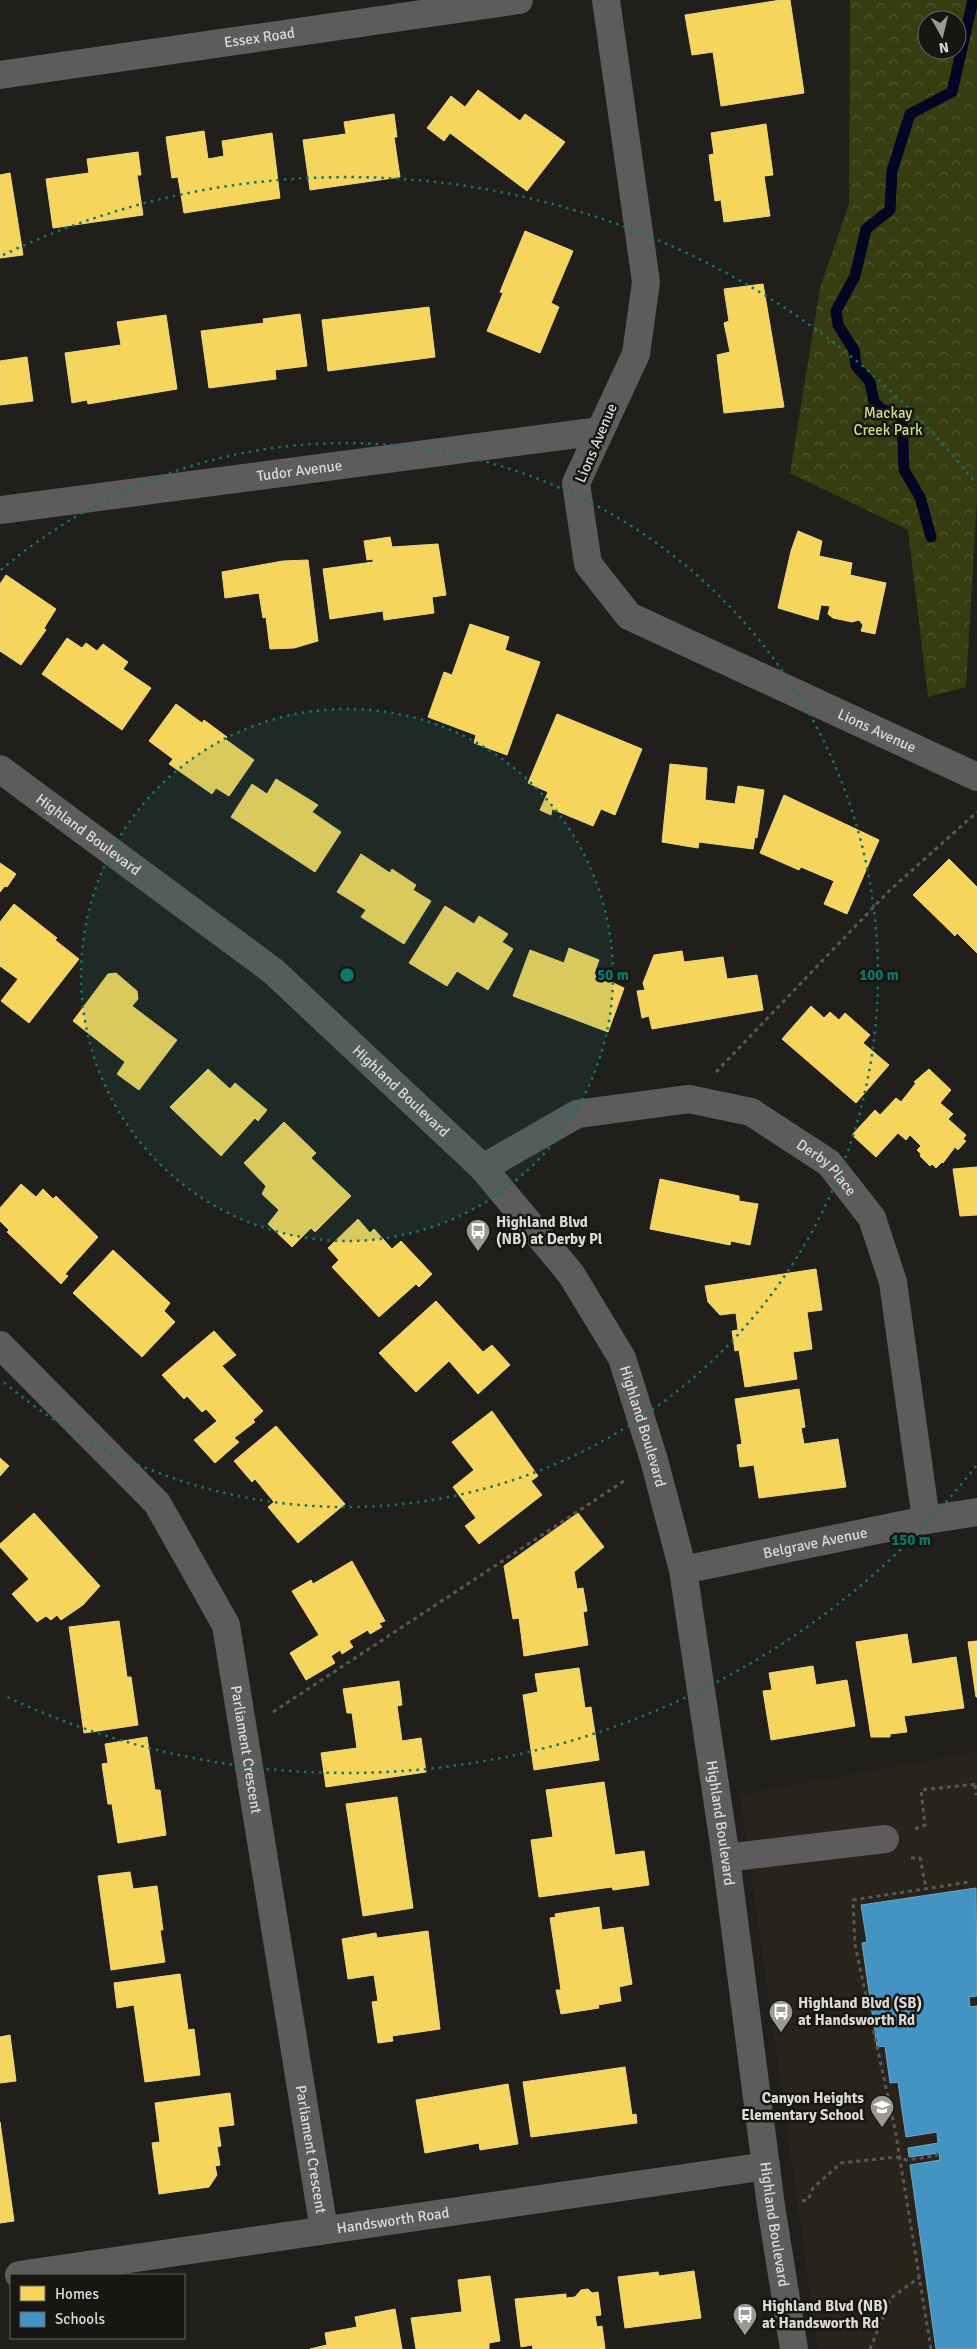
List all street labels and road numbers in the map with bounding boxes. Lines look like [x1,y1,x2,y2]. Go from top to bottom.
street label: Essex Road [223,24,296,52]
street label: Lions Avenue [571,401,621,485]
street label: Tudor Avenue [256,456,343,485]
street label: Lions Avenue [835,705,919,757]
street label: Highland Boulevard [32,790,145,879]
street label: Highland Boulevard [349,1041,453,1141]
street label: Derby Place [793,1135,860,1199]
street label: Highland Boulevard [616,1363,670,1489]
street label: Belgrave Avenue [761,1523,869,1562]
street label: Parliament Crescent [227,1684,265,1815]
street label: Highland Boulevard [703,1759,738,1887]
street label: Parliament Crescent [292,2084,330,2215]
street label: Highland Boulevard [756,2161,793,2288]
street label: Handsworth Road [336,2203,451,2238]

